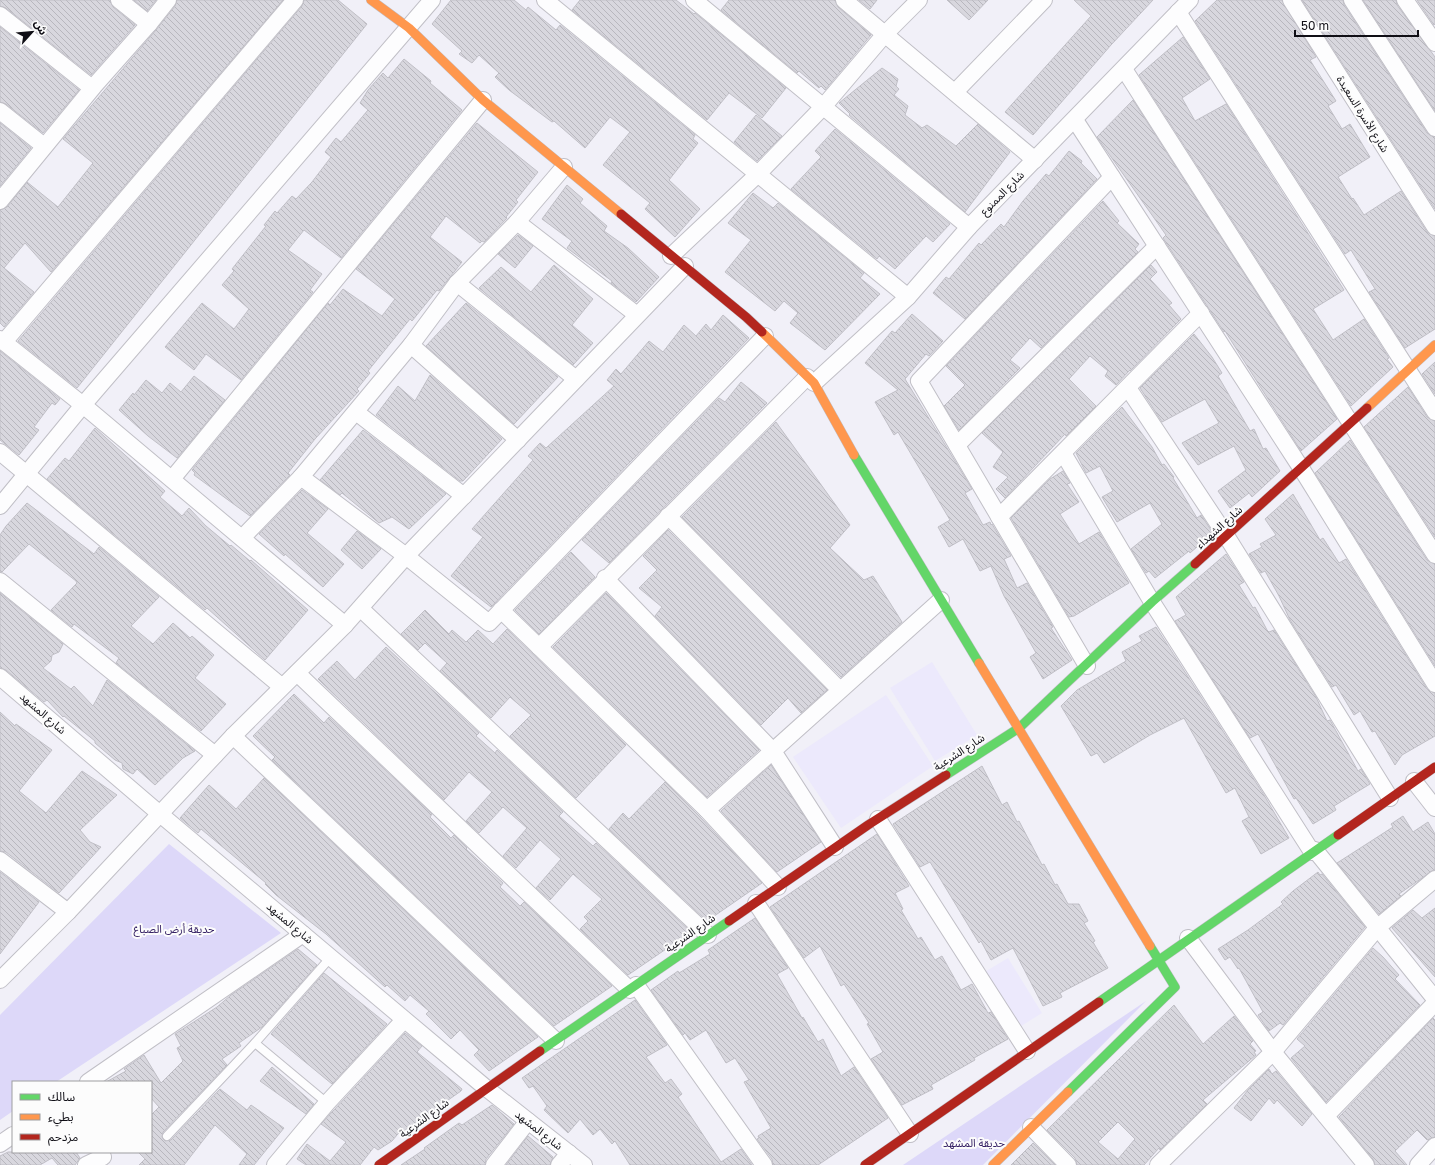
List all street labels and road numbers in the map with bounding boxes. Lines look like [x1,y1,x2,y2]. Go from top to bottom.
street label: شارع الأسرة السعيدة [1333,73,1392,156]
street label: شارع الممنوع [977,168,1028,219]
street label: شارع الشهداء [1193,502,1246,552]
street label: شارع المشهد [16,689,69,738]
street label: شارع الشرعية [931,730,988,775]
street label: شارع المشهد [263,899,317,948]
street label: شارع الشرعية [662,910,719,956]
street label: شارع الشرعية [396,1095,452,1142]
street label: شارع المشهد [512,1107,566,1154]

